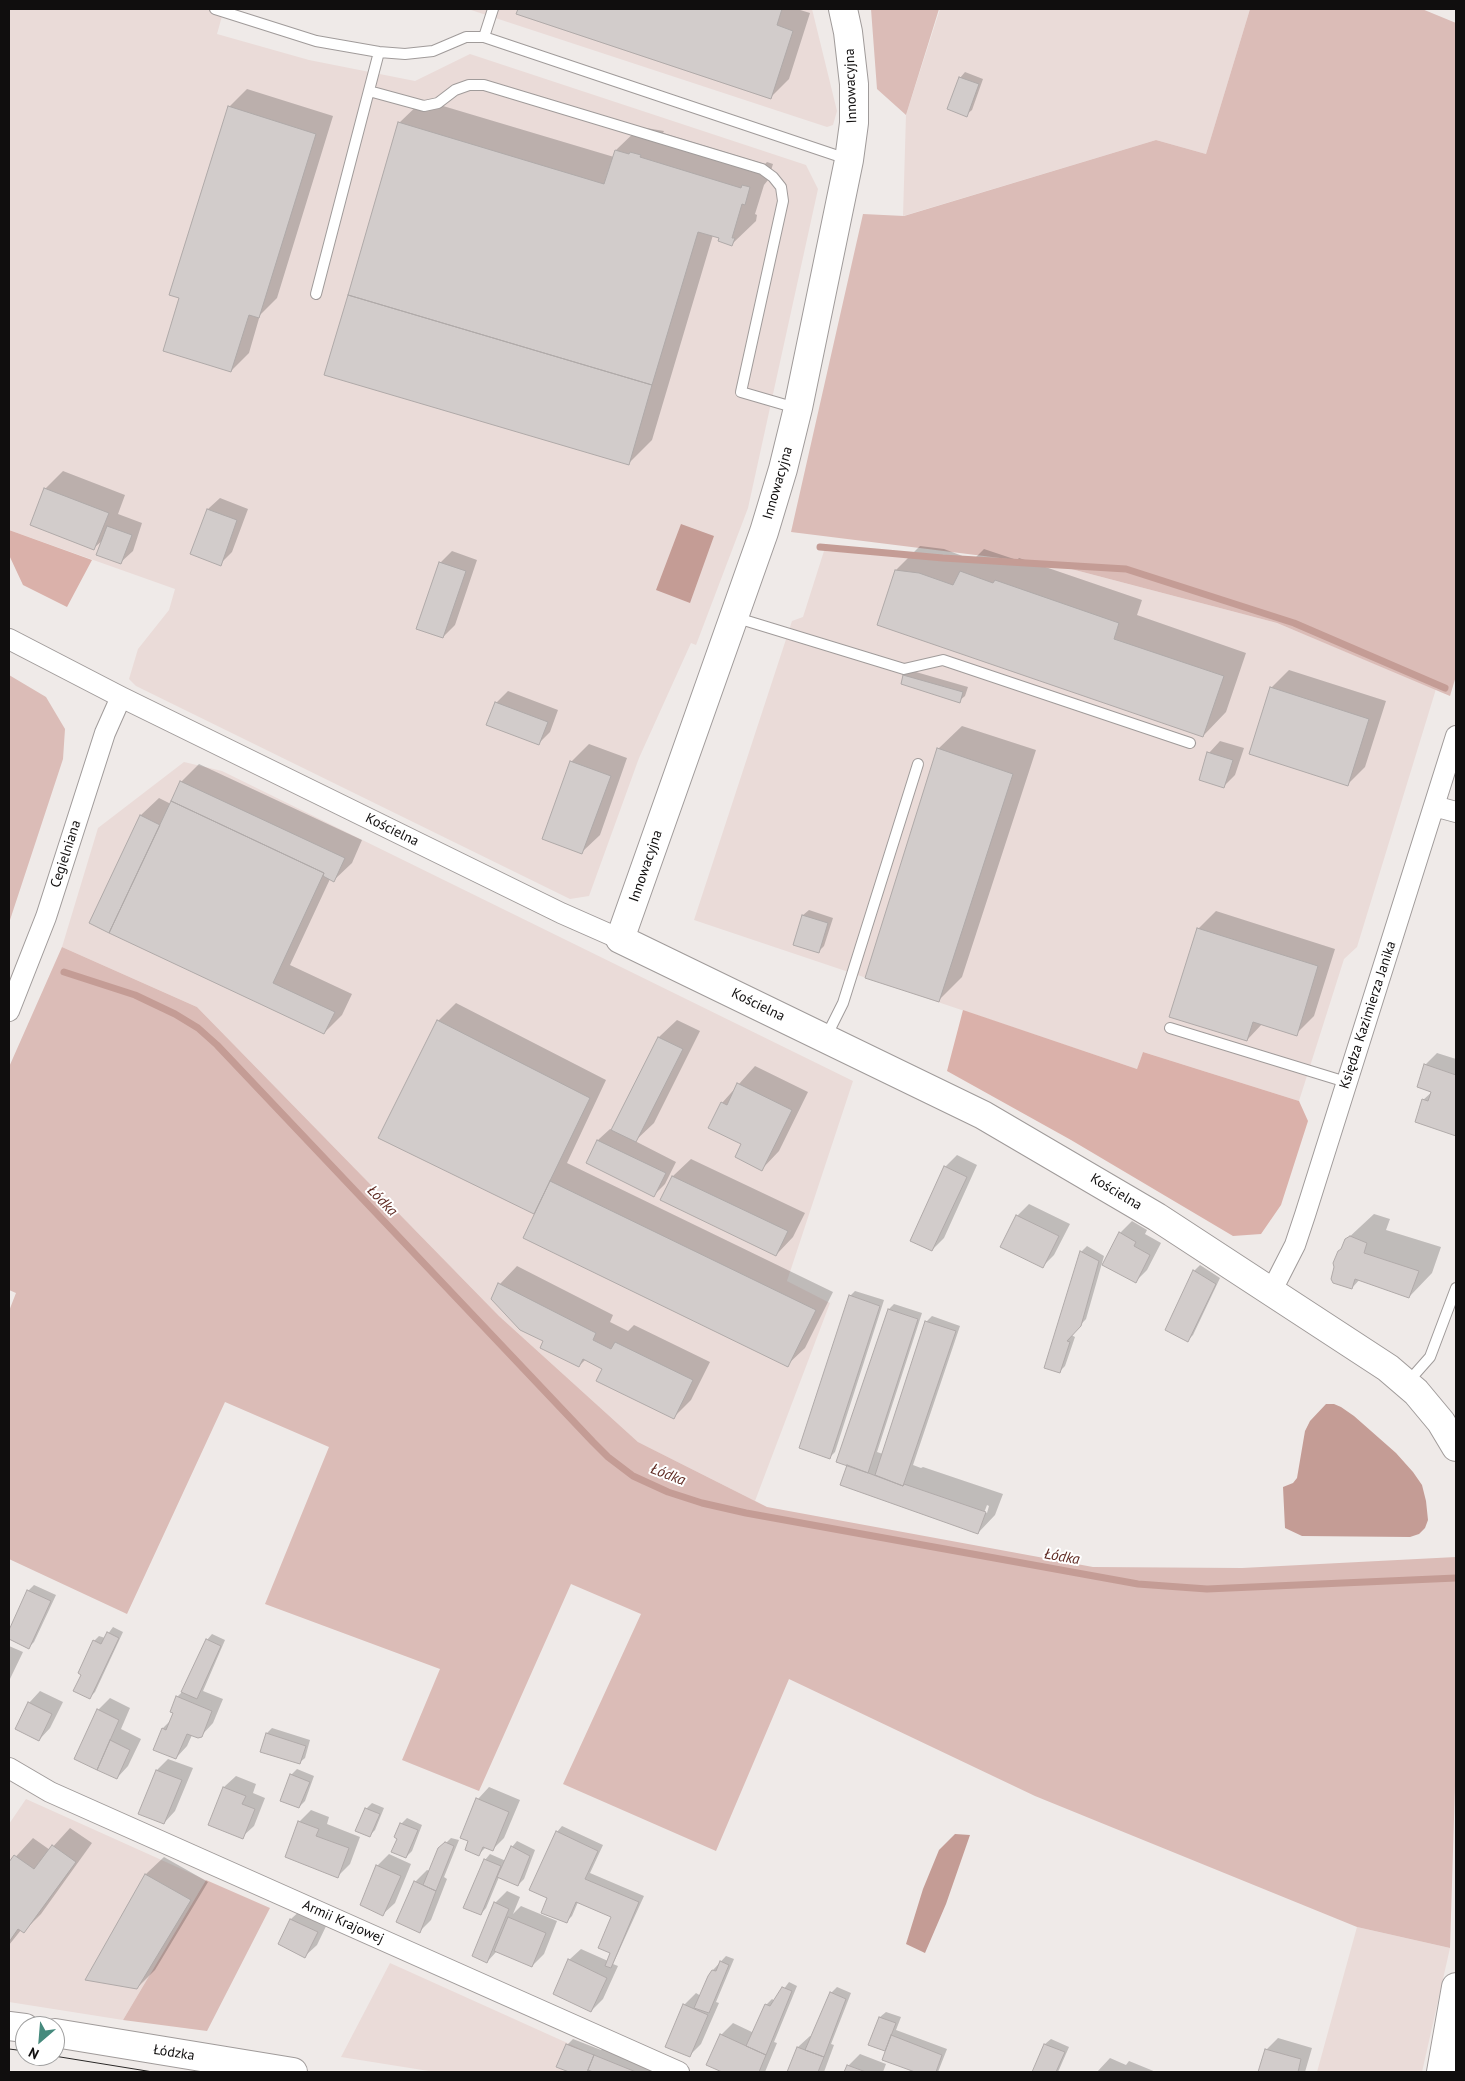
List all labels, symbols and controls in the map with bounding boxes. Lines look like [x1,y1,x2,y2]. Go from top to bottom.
street label: Innowacyjna [841,48,861,124]
street label: Innowacyjna [760,445,796,521]
street label: Kościelna [363,810,421,850]
street label: Cegielniana [47,818,85,890]
street label: Innowacyjna [626,828,666,904]
street label: Księdza Kazimierza Janika [1336,939,1400,1091]
street label: Kościelna [729,985,787,1025]
street label: Kościelna [1087,1170,1145,1214]
water label: Łódka [363,1182,401,1220]
water label: Łódka [648,1460,688,1490]
water label: Łódka [1043,1545,1081,1569]
street label: Armii Krajowej [300,1897,386,1947]
north arrow [15,2016,65,2066]
street label: Łódzka [152,2041,196,2065]
text: N [25,2043,42,2064]

